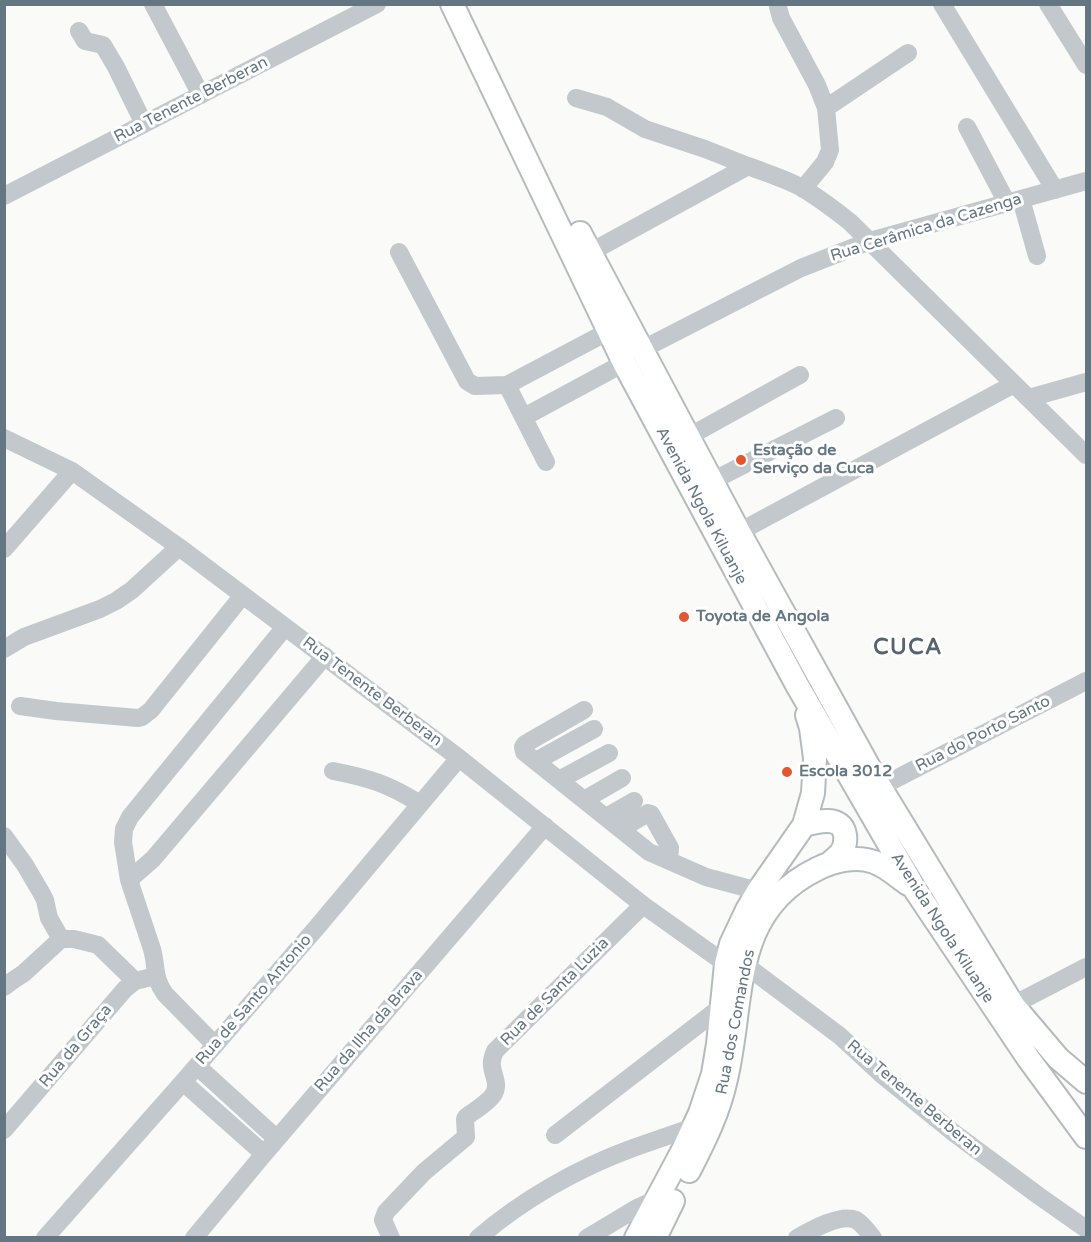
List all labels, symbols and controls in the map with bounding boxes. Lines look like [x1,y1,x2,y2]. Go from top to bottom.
street label: Rua Tenente Berberan [111,53,271,147]
street label: Rua Cerâmica da Cazenga [828,190,1024,266]
street label: Avenida Ngola Kiluanje [651,424,751,588]
place label: Estação de Serviço da Cuca [753,441,874,479]
marker: Estação de Serviço da Cuca [734,453,748,467]
place label: Toyota de Angola [696,607,829,627]
marker: Toyota de Angola [677,610,691,624]
street label: Rua Tenente Berberan [298,633,446,751]
district label: CUCA [873,635,943,661]
street label: Rua do Porto Santo [912,692,1054,776]
place label: Escola 3012 [799,762,892,782]
marker: Escola 3012 [780,765,794,779]
street label: Avenida Ngola Kiluanje [886,849,998,1007]
street label: Rua de Santo Antonio [192,931,316,1069]
street label: Rua de Santa Luzia [497,934,613,1050]
street label: Rua dos Comandos [713,948,759,1096]
street label: Rua da Ilha da Brava [311,966,427,1096]
street label: Rua da Graça [36,1001,116,1091]
street label: Rua Tenente Berberan [843,1036,985,1160]

